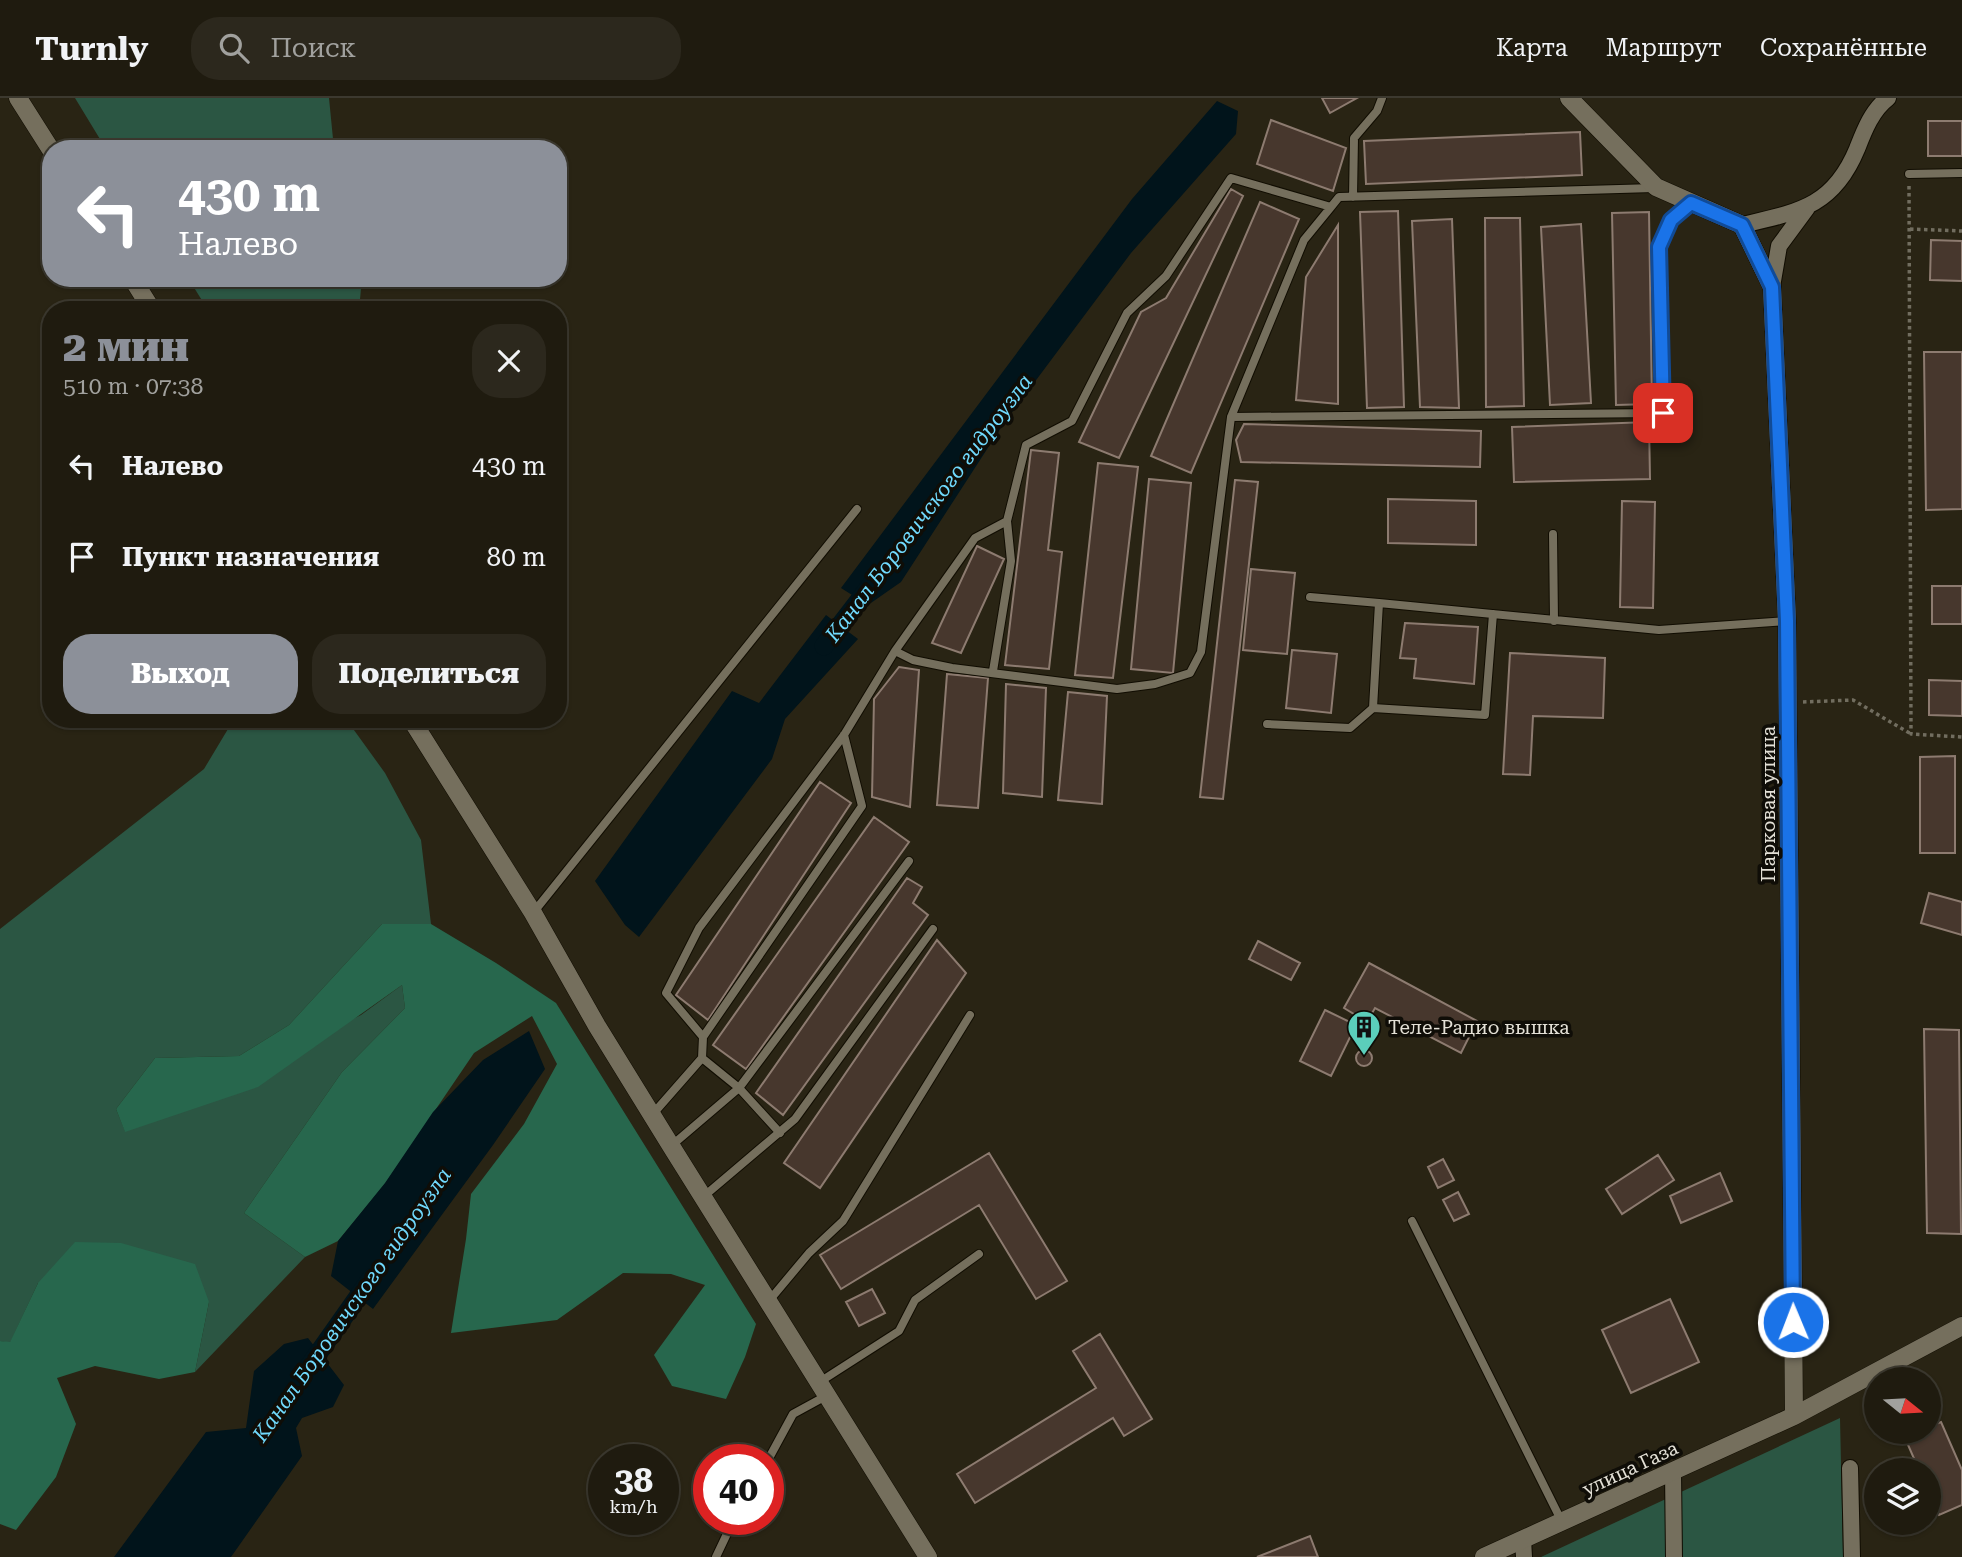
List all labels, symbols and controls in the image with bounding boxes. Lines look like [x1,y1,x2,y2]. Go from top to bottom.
search box [191,17,681,80]
text: Turnly [35,29,149,68]
icon: search [215,29,253,67]
text: Поиск [271,33,356,63]
text: Карта [1496,34,1568,62]
text: Маршрут [1606,34,1722,62]
text: Сохранённые [1760,34,1927,62]
text: 430 m [178,166,320,223]
icon: left [63,168,154,259]
text: Налево [178,225,298,263]
text: 2 мин [63,322,189,371]
button: close [472,324,546,398]
water label: Канал Боровичского гидроузла [820,370,1037,647]
text: 510 m · 07:38 [63,373,203,400]
pin [1633,383,1693,443]
icon: arrive [1644,394,1682,432]
icon: left [63,447,101,485]
text: Налево [122,451,223,481]
text: 430 m [472,451,546,481]
icon: arrive [63,538,101,576]
text: Пункт назначения [122,542,379,572]
text: 80 m [487,542,546,572]
button: Выход [63,634,298,714]
button: Поделиться [312,634,546,714]
street label: Парковая улица [1757,725,1780,882]
building icon: Теле-Радио вышка [1345,1008,1383,1057]
place label: Теле-Радио вышка [1388,1016,1570,1039]
water label: Канал Боровичского гидроузла [247,1164,456,1447]
position arrow [1756,1285,1830,1359]
north arrow [1864,1367,1941,1444]
map controls [1864,1367,1941,1535]
street label: улица Газа [1579,1436,1682,1501]
speed limit sign: 40 [693,1444,784,1535]
button: layers [1864,1458,1941,1535]
text: 38 [614,1460,653,1501]
text: km/h [609,1496,658,1517]

